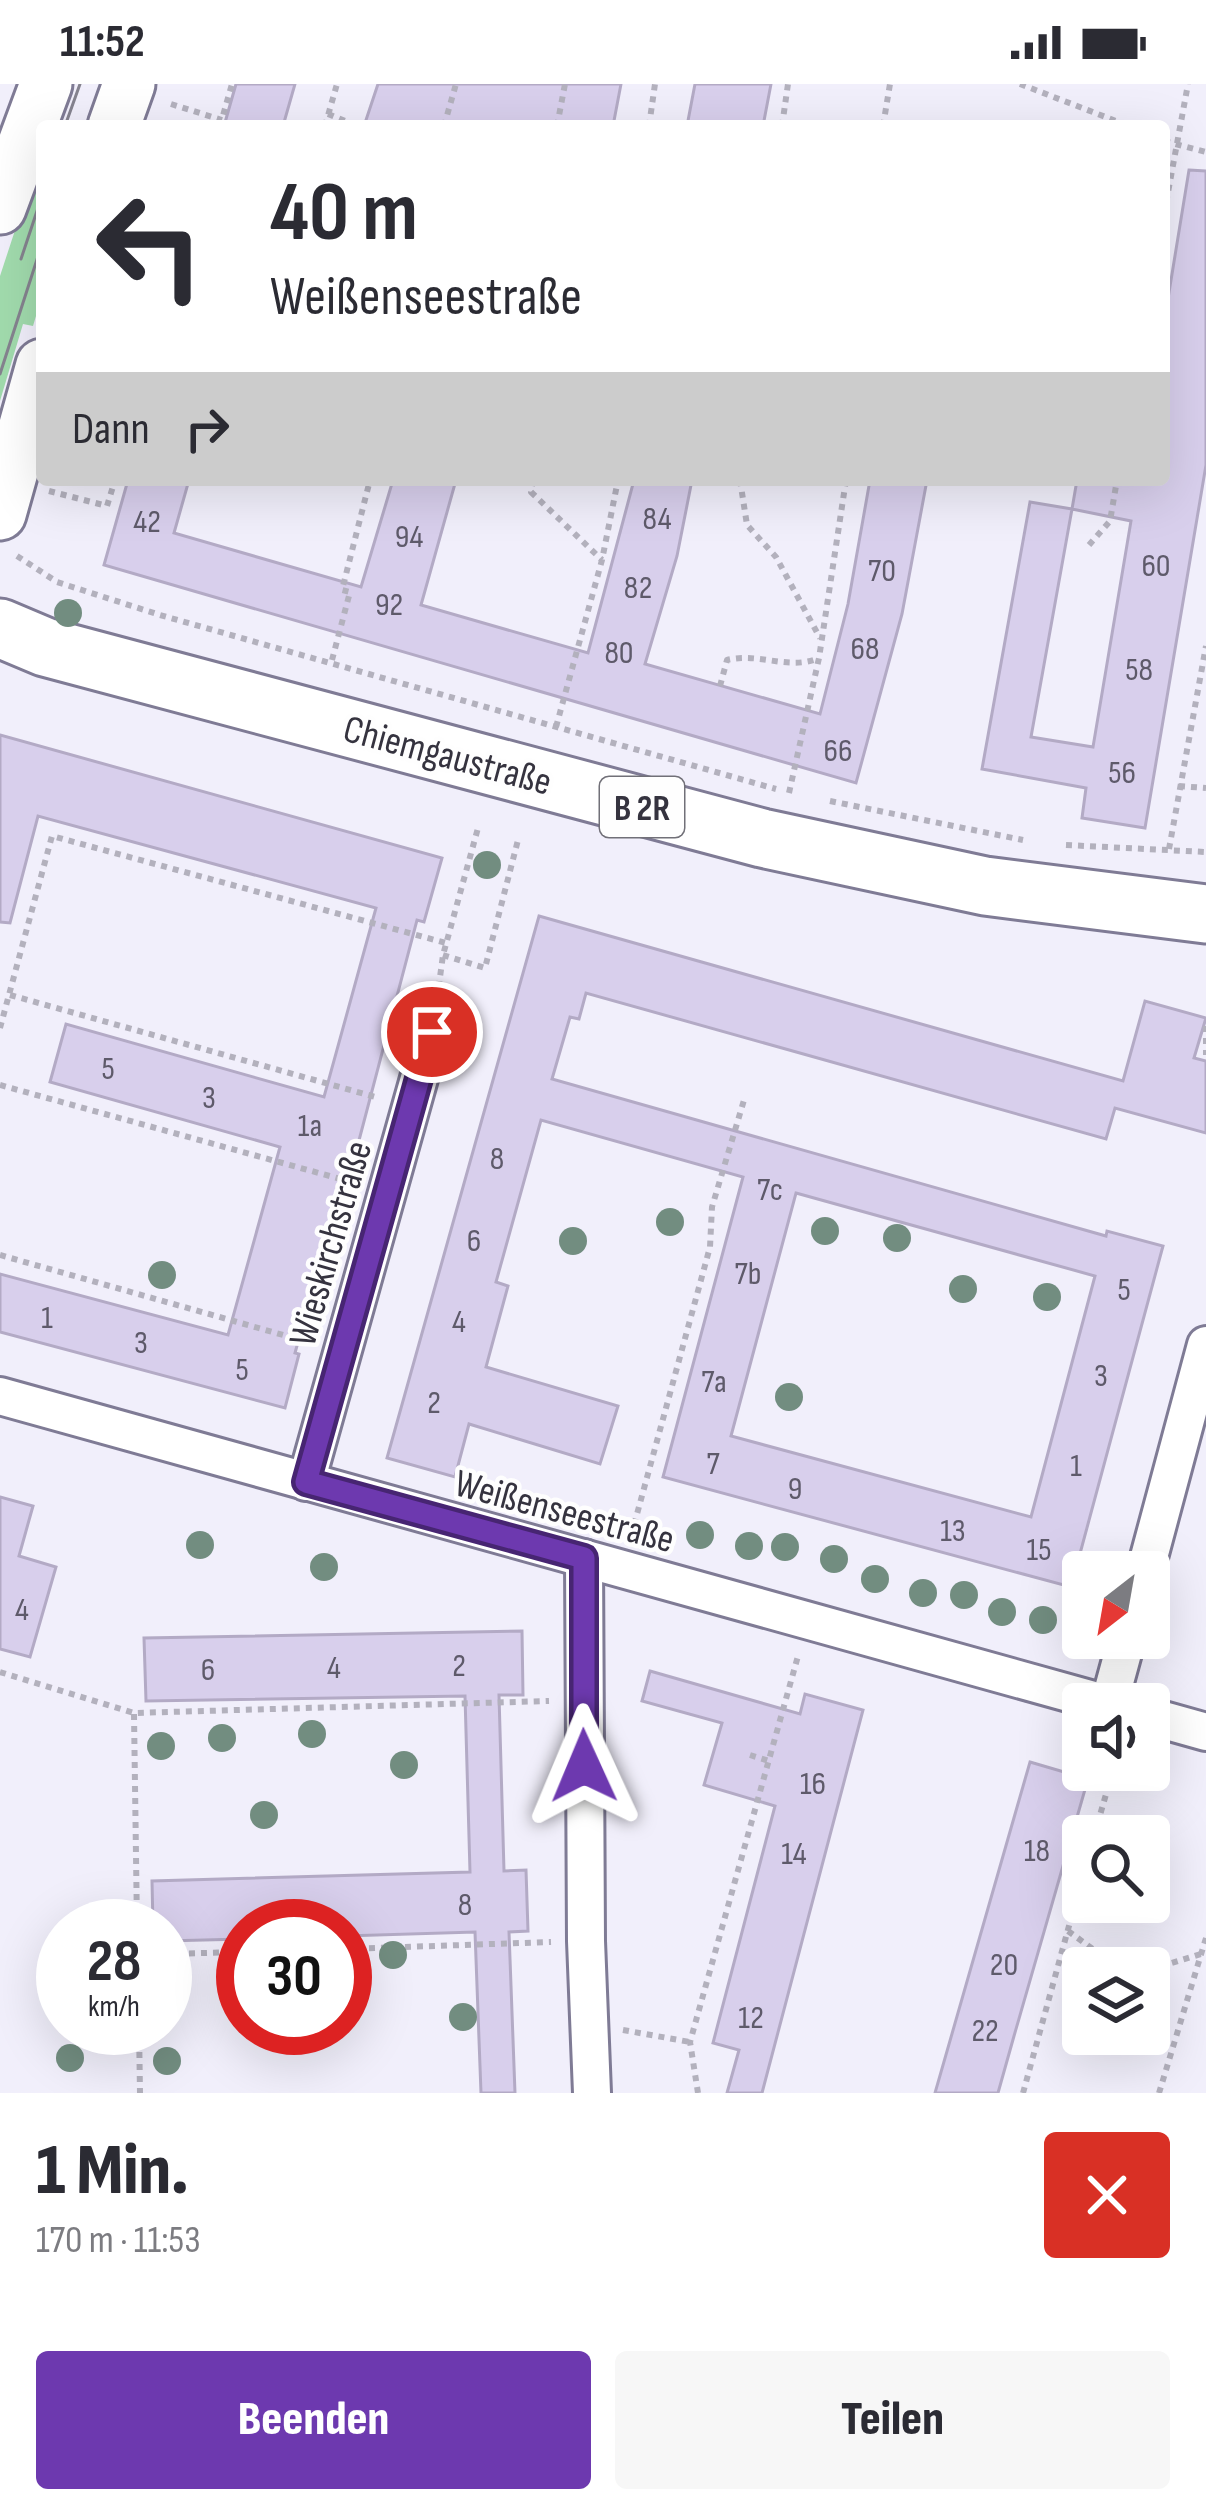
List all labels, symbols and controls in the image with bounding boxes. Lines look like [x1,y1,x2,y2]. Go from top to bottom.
text: 11:52 [60,15,145,70]
text: 40 m [270,163,418,264]
icon: left [72,168,228,324]
text: Weißenseestraße [270,265,582,330]
icon: right [174,396,240,462]
text: Dann [72,402,150,457]
house number: 84 [643,499,672,539]
house number: 42 [133,502,161,542]
house number: 94 [395,517,423,557]
house number: 60 [1141,546,1171,586]
house number: 70 [868,551,896,591]
house number: 82 [624,568,652,608]
house number: 92 [375,585,403,625]
house number: 68 [851,629,879,669]
house number: 80 [604,633,634,673]
house number: 58 [1125,650,1153,690]
street label: Chiemgaustraße [338,706,557,807]
house number: 66 [824,731,852,771]
house number: 56 [1108,753,1136,793]
road number: B 2R [600,777,684,837]
pin [381,981,483,1083]
icon: arrive [399,999,465,1065]
house number: 5 [101,1049,115,1089]
house number: 3 [202,1078,216,1118]
house number: 1a [298,1106,322,1146]
street label: Wieskirchstraße [280,1136,383,1352]
house number: 8 [490,1139,504,1179]
house number: 7c [757,1170,783,1210]
house number: 6 [467,1221,481,1261]
house number: 7b [735,1254,761,1294]
house number: 5 [1117,1270,1131,1310]
house number: 1 [41,1298,53,1338]
house number: 4 [452,1302,466,1342]
house number: 3 [134,1323,148,1363]
house number: 5 [235,1350,249,1390]
house number: 3 [1094,1356,1108,1396]
house number: 7a [701,1362,727,1402]
house number: 2 [427,1383,441,1423]
house number: 7 [706,1444,720,1484]
house number: 1 [1070,1446,1082,1486]
street label: Weißenseestraße [449,1461,679,1564]
house number: 9 [788,1469,802,1509]
house number: 13 [940,1511,966,1551]
house number: 15 [1027,1530,1051,1570]
north arrow [1062,1551,1170,1659]
map controls [1062,1551,1170,2055]
house number: 4 [15,1590,29,1630]
house number: 2 [452,1646,466,1686]
house number: 4 [327,1648,341,1688]
house number: 6 [201,1650,215,1690]
button: sound [1062,1683,1170,1791]
position arrow [521,1703,647,1829]
house number: 16 [800,1764,826,1804]
button: search [1062,1815,1170,1923]
house number: 18 [1024,1831,1050,1871]
house number: 14 [781,1834,807,1874]
house number: 8 [458,1885,472,1925]
speed limit sign: 30 [216,1899,372,2055]
text: 28 [87,1926,141,1998]
house number: 20 [990,1945,1018,1985]
button: layers [1062,1947,1170,2055]
text: km/h [88,1989,140,2025]
house number: 12 [738,1998,764,2038]
house number: 22 [971,2011,999,2051]
text: 1 Min. [36,2128,189,2215]
button: close [1044,2132,1170,2258]
text: 170 m · 11:53 [36,2217,201,2264]
button: Beenden [36,2351,591,2489]
button: Teilen [615,2351,1170,2489]

